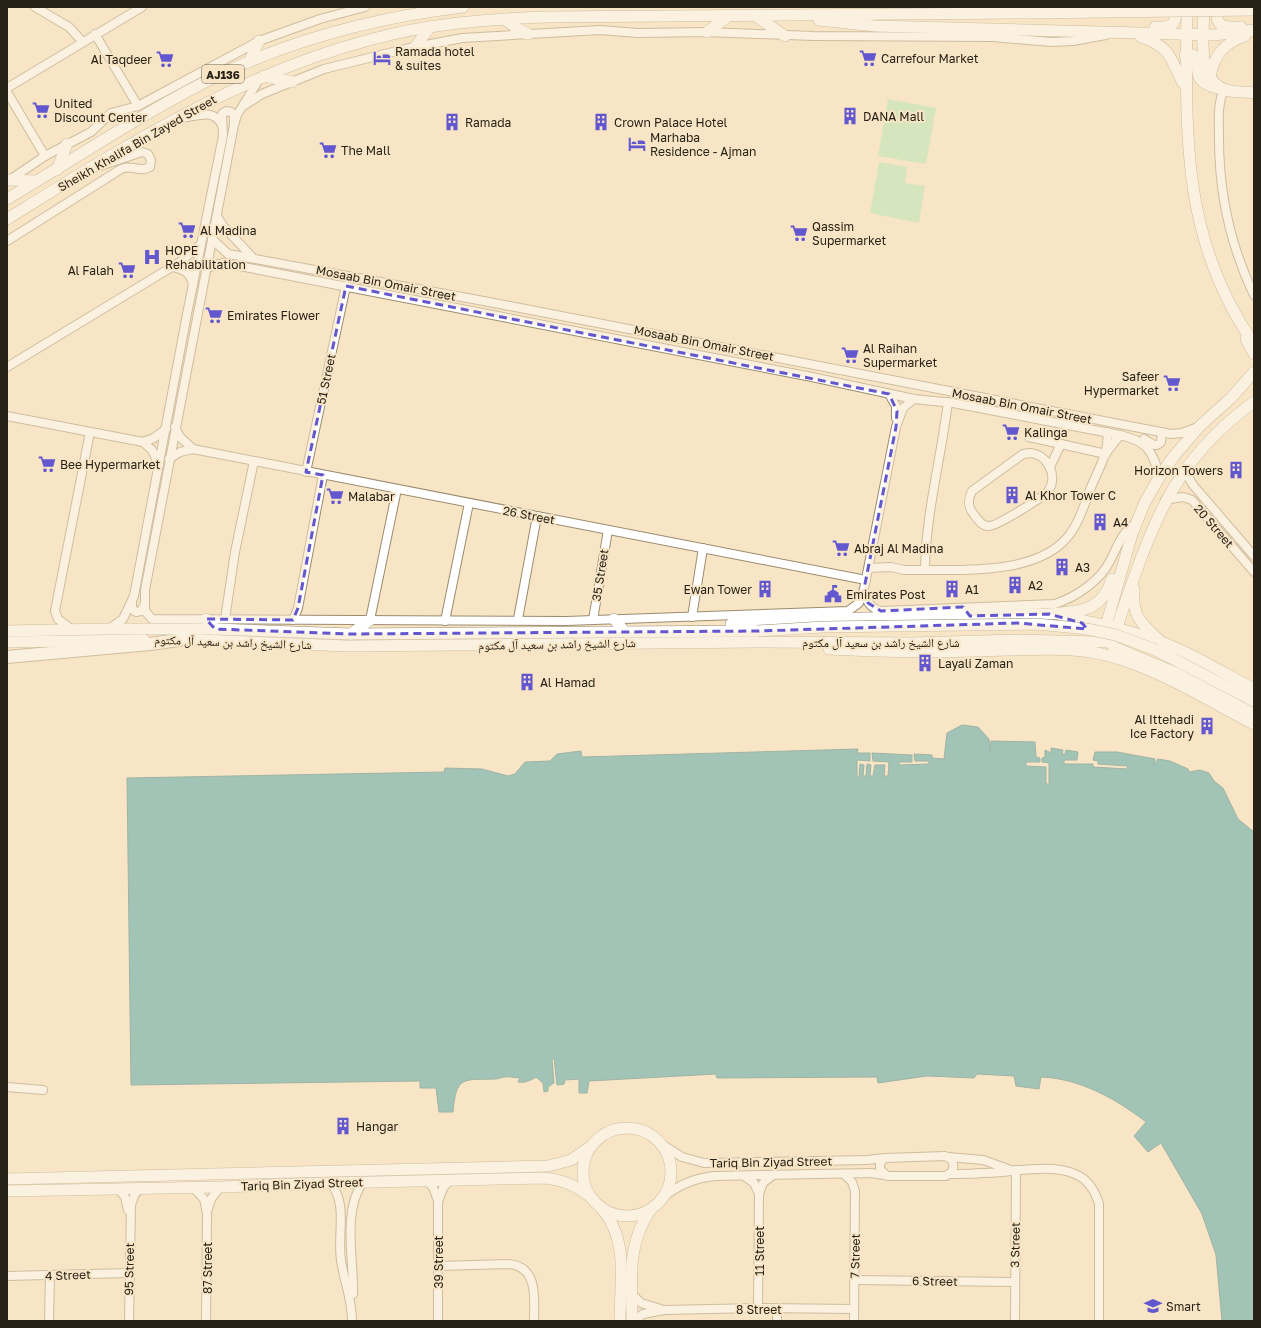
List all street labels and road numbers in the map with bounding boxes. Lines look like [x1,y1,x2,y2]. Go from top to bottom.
road number: AJ136 [202,65,244,83]
street label: Sheikh Khalifa Bin Zayed Street [55,91,219,195]
street label: Mosaab Bin Omair Street [315,262,457,304]
street label: Mosaab Bin Omair Street [633,322,775,364]
street label: 51 Street [313,352,339,406]
street label: Mosaab Bin Omair Street [951,385,1093,427]
street label: 20 Street [1191,501,1237,551]
street label: 26 Street [502,503,557,527]
street label: 35 Street [588,548,612,602]
street label: شارع الشيخ راشد بن سعيد آل مكتوم [154,632,312,653]
street label: شارع الشيخ راشد بن سعيد آل مكتوم [478,635,636,654]
street label: شارع الشيخ راشد بن سعيد آل مكتوم [802,635,960,651]
street label: Tariq Bin Ziyad Street [710,1153,833,1171]
street label: Tariq Bin Ziyad Street [241,1174,364,1194]
street label: 3 Street [1007,1222,1023,1268]
street label: 11 Street [752,1226,767,1276]
street label: 7 Street [847,1233,863,1279]
street label: 39 Street [431,1235,446,1288]
street label: 95 Street [121,1242,137,1296]
street label: 87 Street [200,1242,215,1294]
street label: 4 Street [45,1267,91,1283]
street label: 6 Street [912,1273,958,1289]
street label: 8 Street [736,1302,782,1317]

